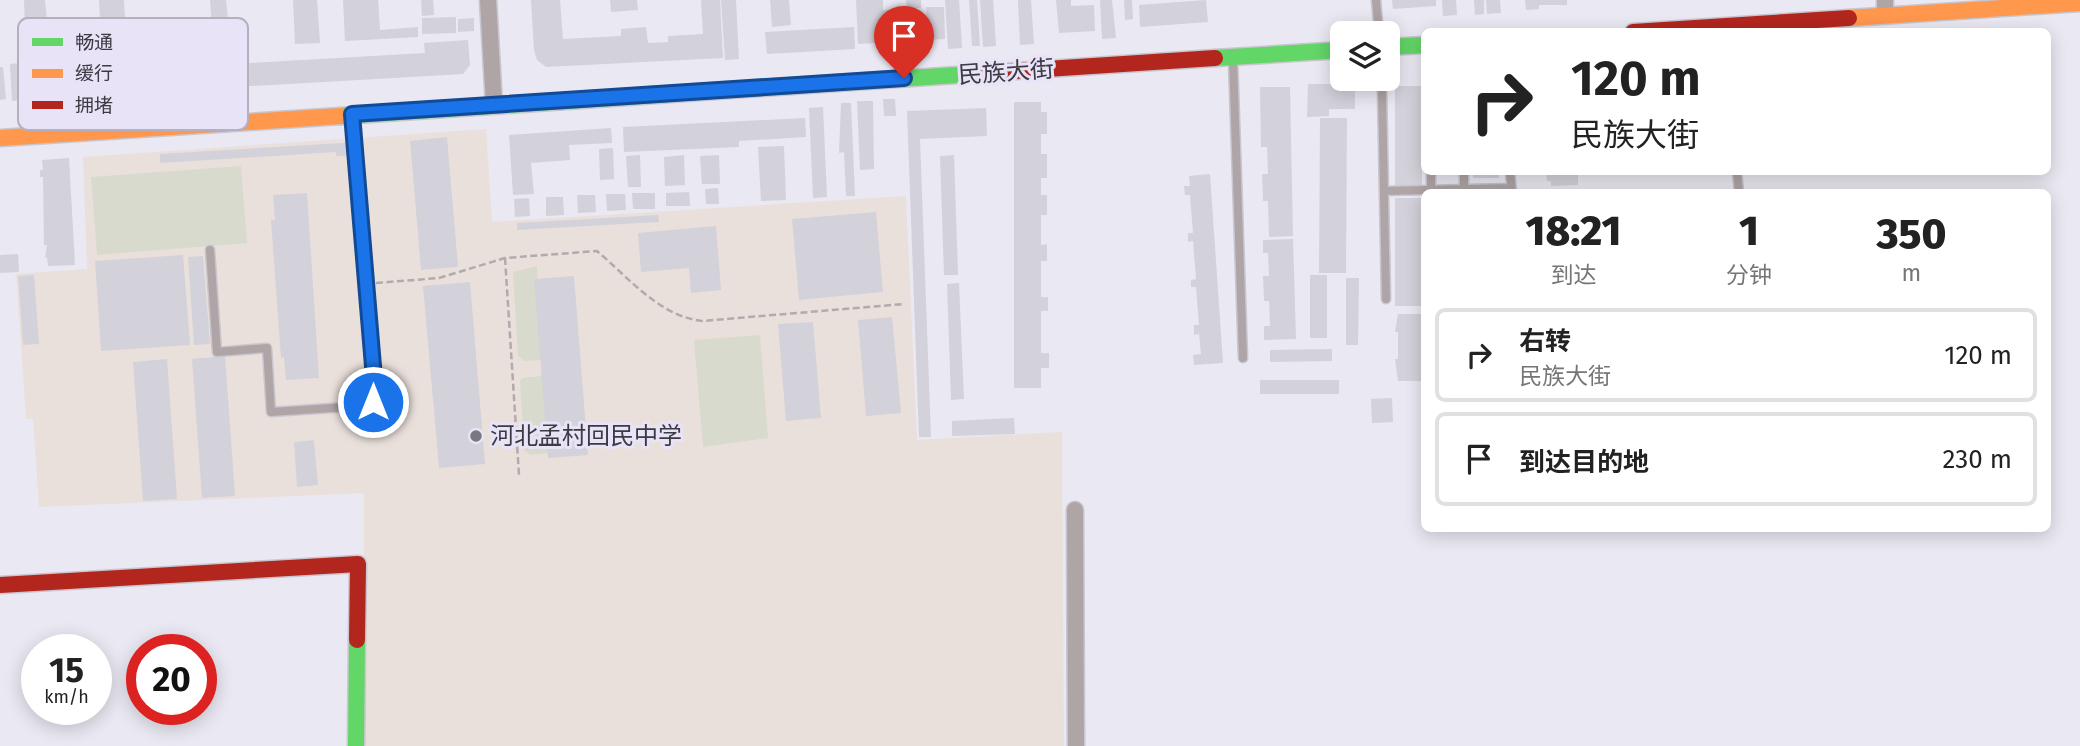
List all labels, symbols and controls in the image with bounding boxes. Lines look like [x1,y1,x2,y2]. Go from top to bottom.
pin [874,6,934,78]
icon: arrive [885,17,923,55]
legend [18,18,248,130]
map controls [1330,21,1400,91]
button: layers [1330,21,1400,91]
text: 畅通 [75,31,113,54]
text: 120 m [1571,49,1701,108]
street label: 民族大街 [957,55,1055,89]
icon: right [1456,56,1547,147]
text: 缓行 [75,62,113,85]
text: 拥堵 [75,94,113,117]
text: 民族大街 [1571,116,1699,154]
text: 18:21 [1526,206,1621,256]
text: 1 [1739,206,1759,256]
text: 350 [1876,209,1946,259]
text: m [1902,259,1921,287]
text: 到达 [1550,261,1596,289]
text: 分钟 [1726,261,1772,289]
text: 右转 [1519,326,1571,357]
icon: right [1460,336,1498,374]
text: 120 m [1944,340,2012,371]
text: 民族大街 [1519,362,1611,390]
position arrow [336,365,410,439]
place label: 河北孟村回民中学 [490,422,682,450]
marker: 河北孟村回民中学 [468,428,484,444]
icon: arrive [1460,440,1498,478]
text: 230 m [1943,444,2012,475]
text: 到达目的地 [1519,447,1649,478]
speed limit sign: 20 [126,634,217,725]
text: 15 [49,649,84,691]
text: km/h [44,686,89,708]

